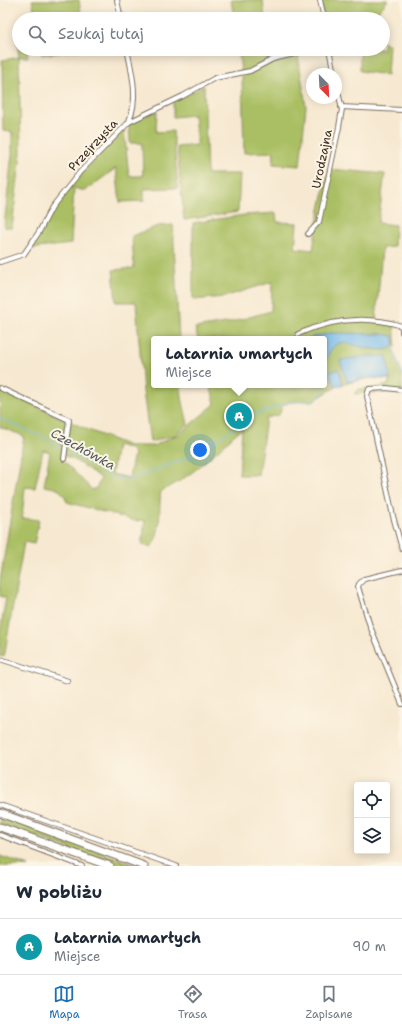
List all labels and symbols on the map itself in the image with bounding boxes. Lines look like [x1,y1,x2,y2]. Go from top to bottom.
north arrow [306,68,342,104]
street label: Przejrzysta [65,115,122,174]
street label: Urodzajna [308,128,336,190]
pin: A [226,401,252,431]
water label: Czechówka [48,424,118,474]
your location [190,440,210,460]

